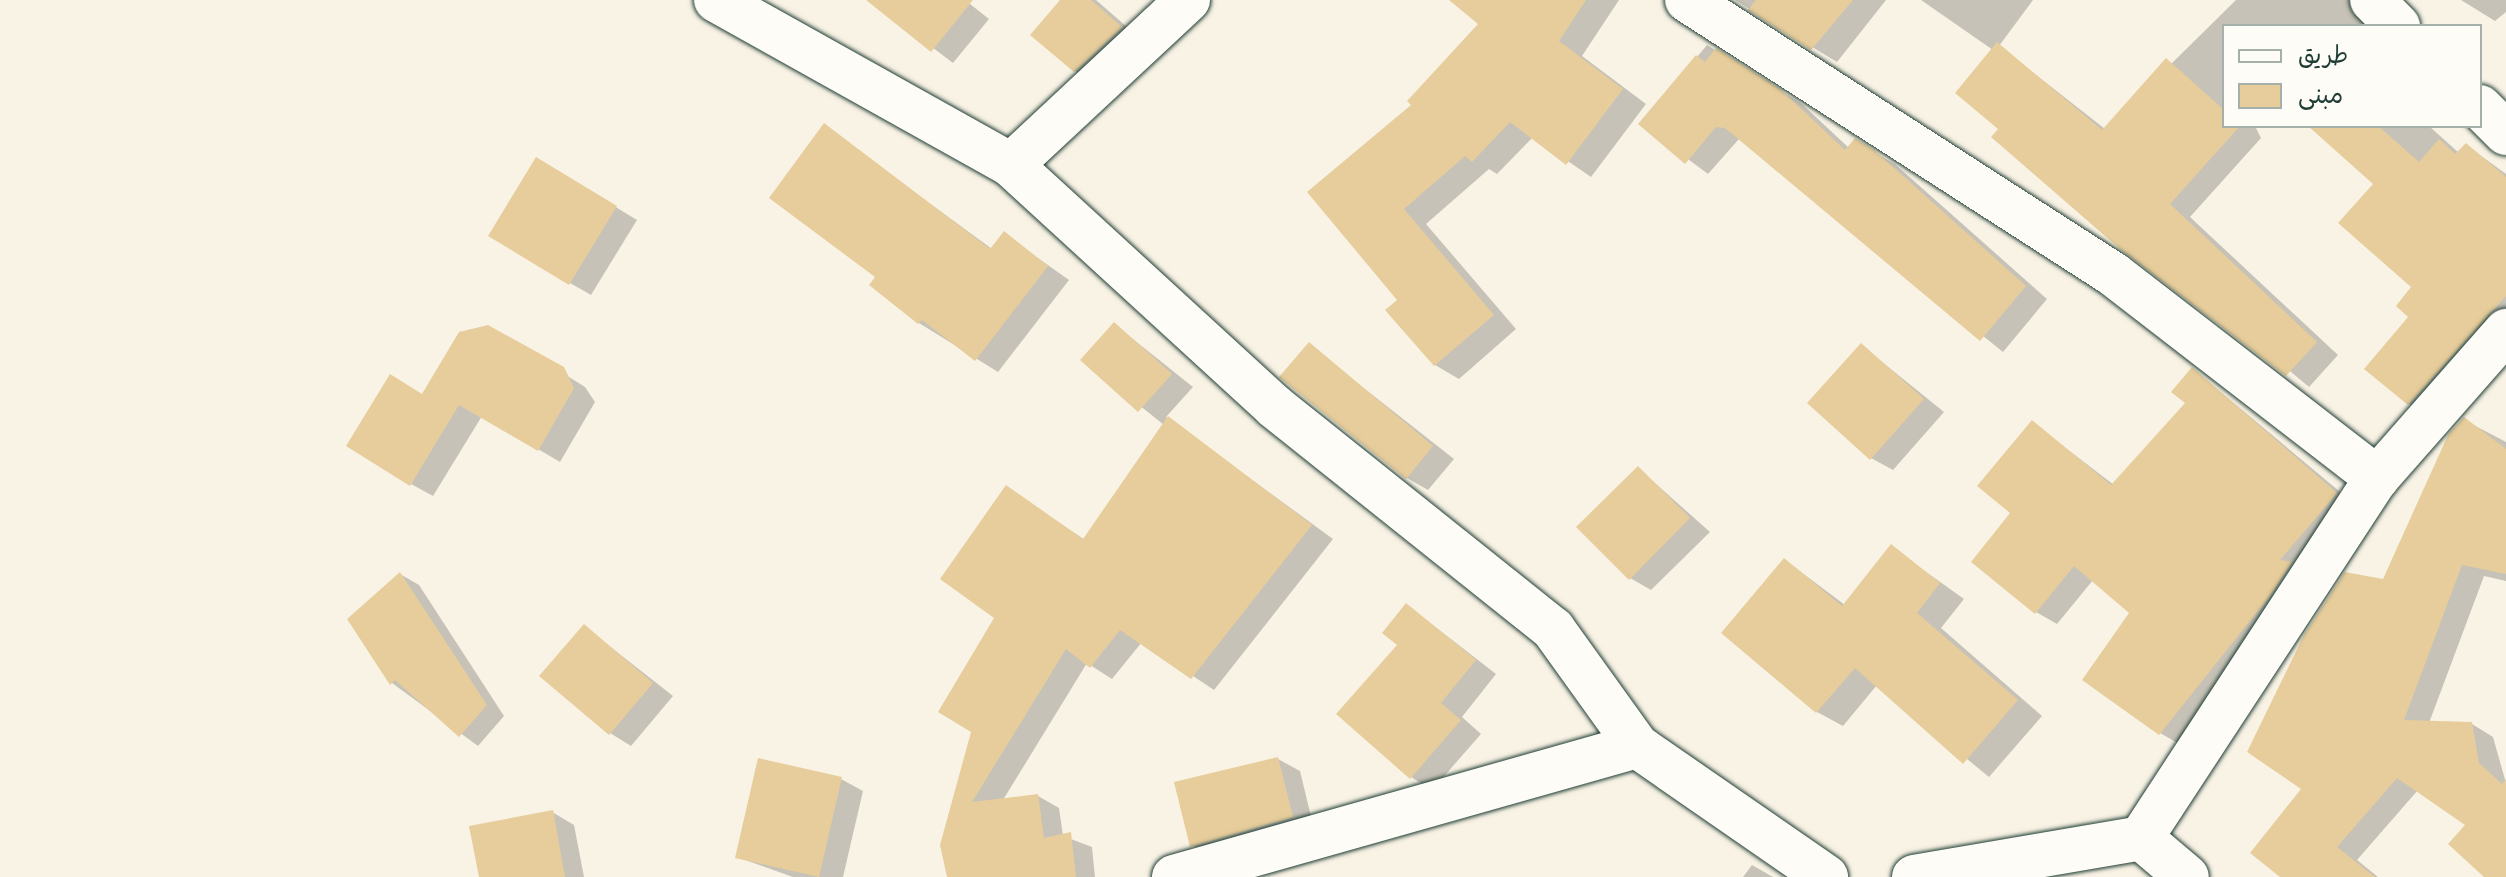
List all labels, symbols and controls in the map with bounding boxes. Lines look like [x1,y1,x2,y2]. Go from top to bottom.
legend [2222,24,2482,128]
text: طريق [2298,39,2348,73]
text: مبنى [2298,79,2343,113]

